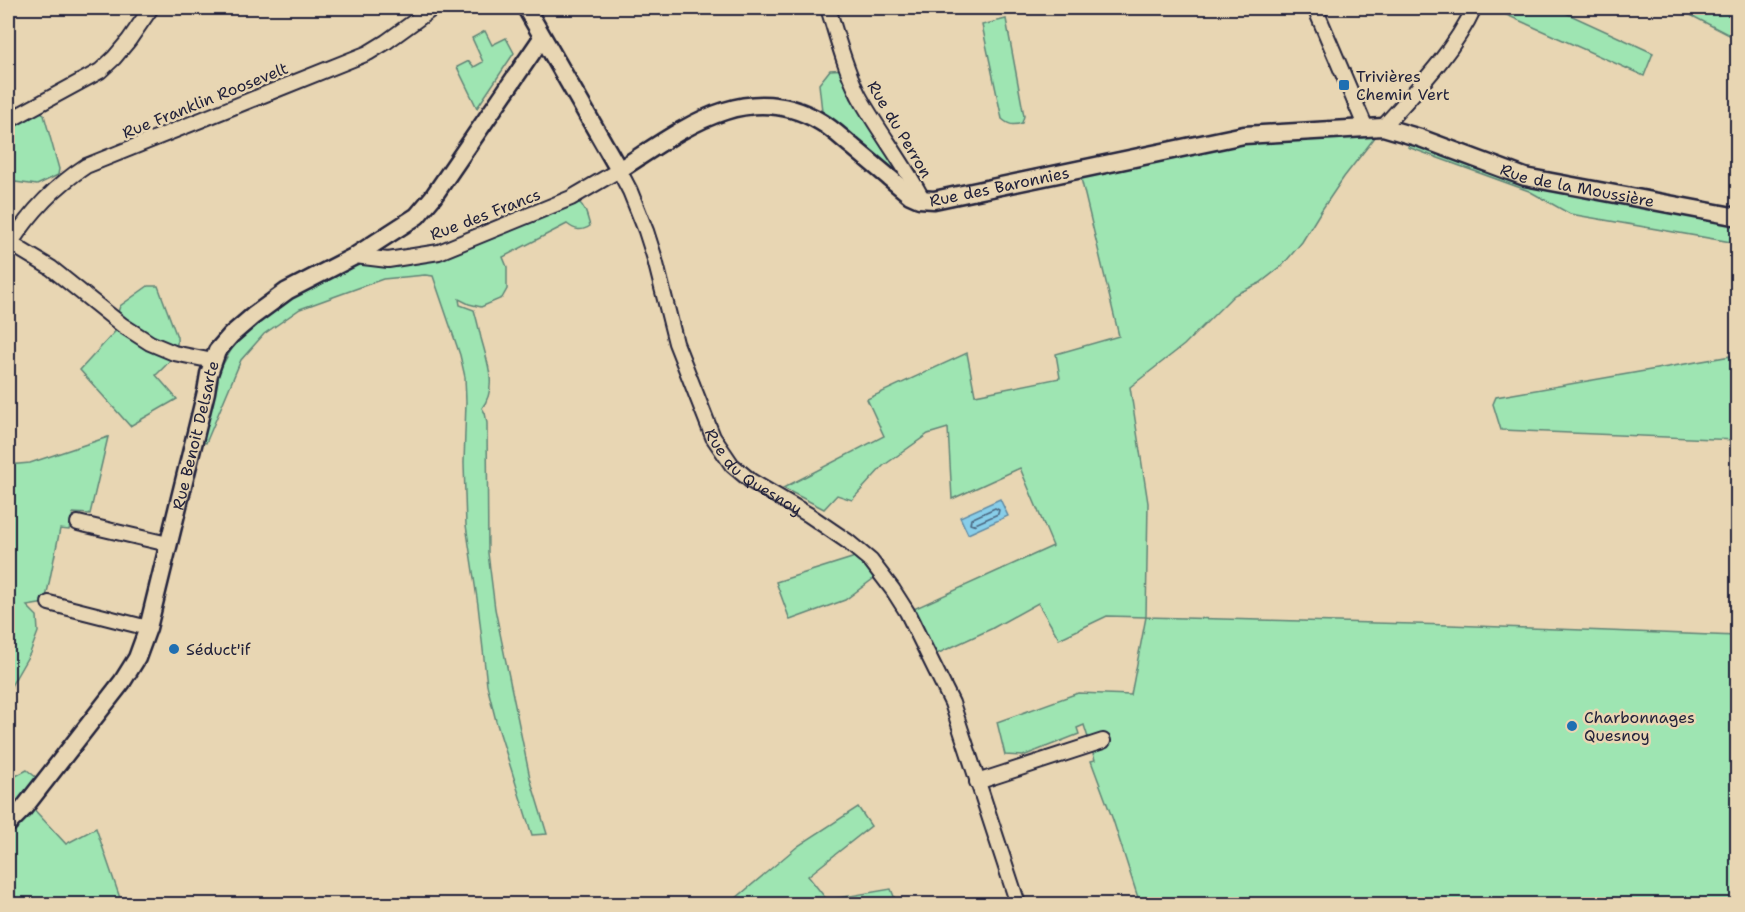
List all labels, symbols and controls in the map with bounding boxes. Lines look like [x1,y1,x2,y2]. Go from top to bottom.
street label: Rue Franklin Roosevelt [119,58,291,143]
place label: Trivières Chemin Vert [1356,66,1450,105]
street label: Rue du Perron [862,77,937,182]
marker: Trivières Chemin Vert [1337,78,1351,92]
street label: Rue de la Moussière [1497,159,1656,212]
street label: Rue des Baronnies [927,162,1071,212]
street label: Rue des Francs [427,184,543,245]
street label: Rue Benoit Delsarte [167,358,224,512]
street label: Rue du Quesnoy [700,426,806,520]
place label: Séduct'if [186,639,252,660]
marker: Séduct'if [167,642,181,656]
place label: Charbonnages Quesnoy [1584,707,1695,746]
marker: Charbonnages Quesnoy [1565,719,1579,733]

